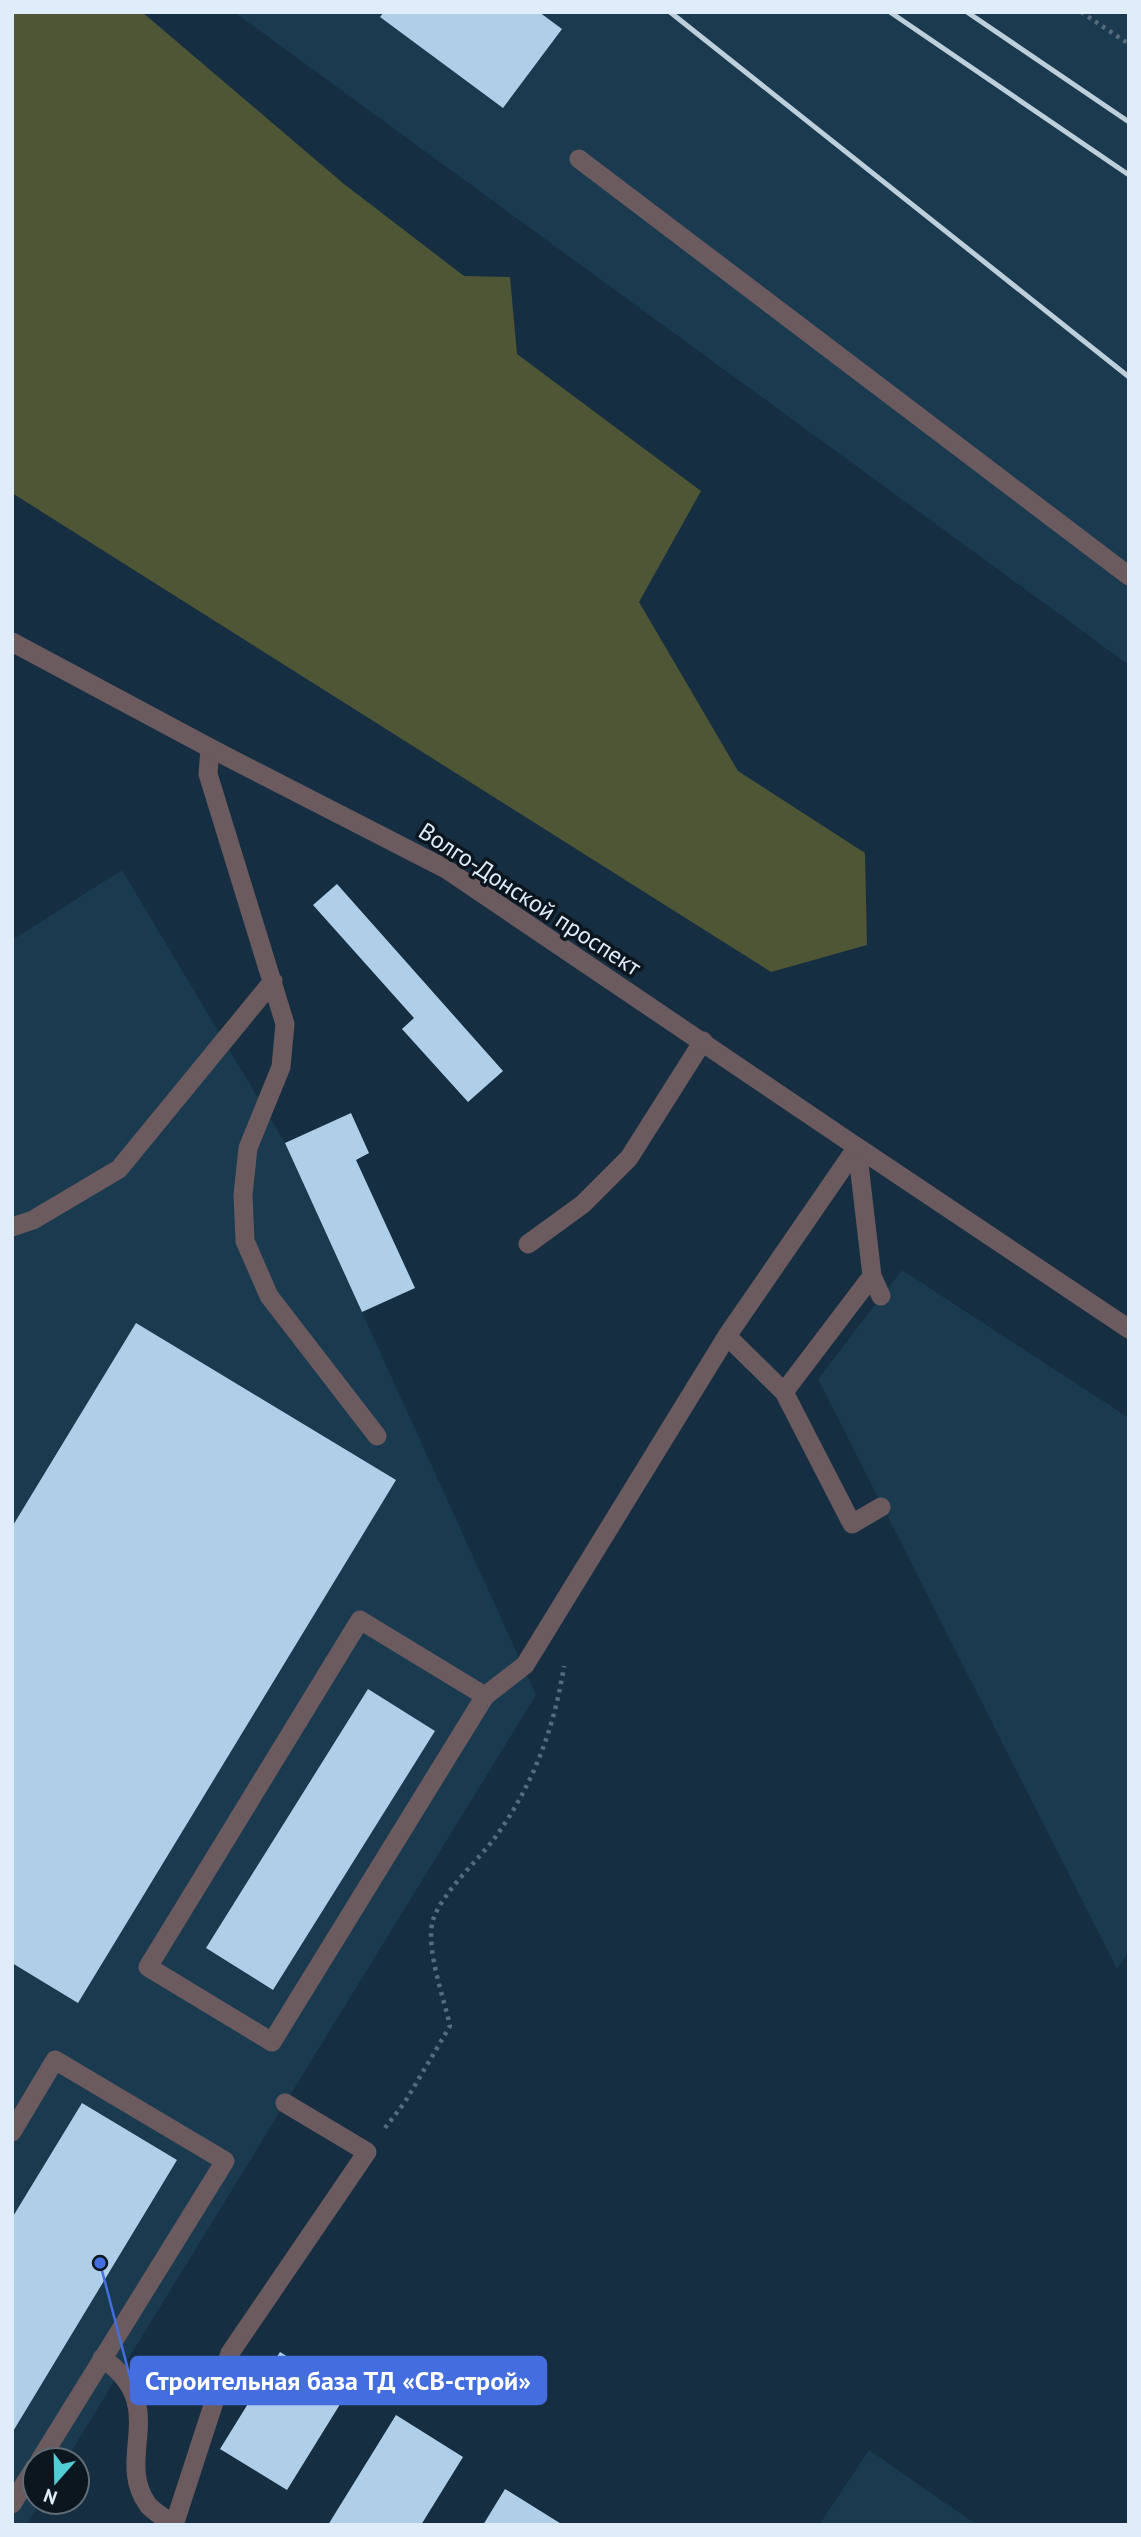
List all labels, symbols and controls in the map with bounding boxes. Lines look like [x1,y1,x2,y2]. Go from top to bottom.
street label: Волго-Донской проспект [413,815,647,983]
callout: Строительная база ТД «СВ-строй» [131,2357,546,2404]
text: Строительная база ТД «СВ-строй» [145,2364,531,2397]
north arrow [21,2446,91,2516]
text: N [40,2484,60,2510]

